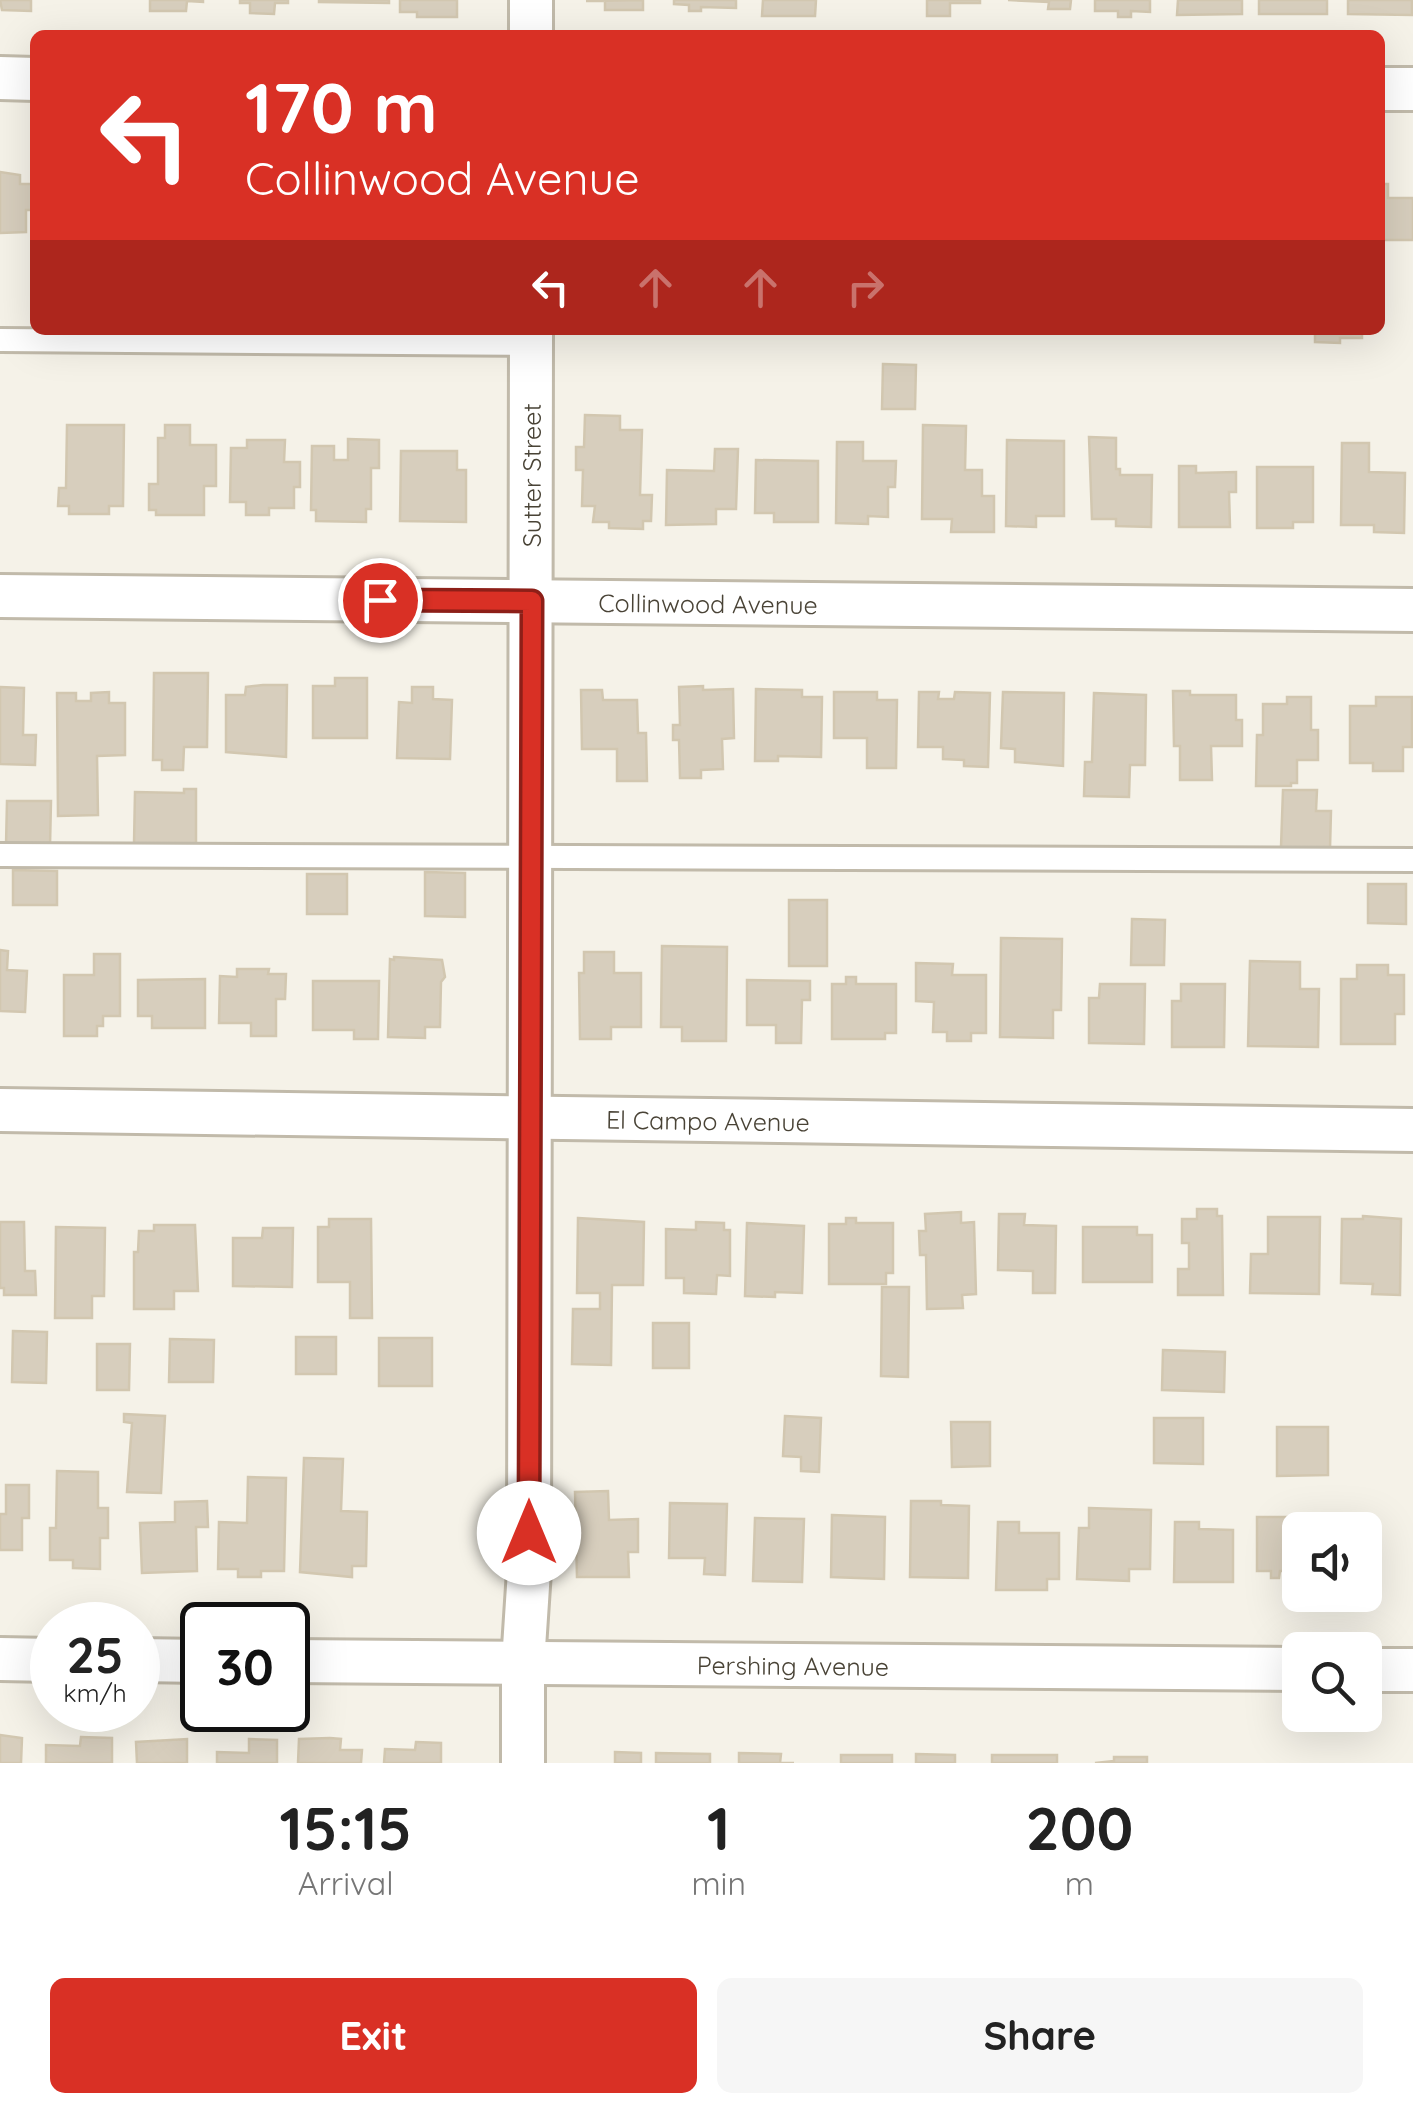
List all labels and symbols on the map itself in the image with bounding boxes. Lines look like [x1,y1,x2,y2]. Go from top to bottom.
street label: Sutter Street [515,403,546,547]
pin [338,558,423,643]
street label: Collinwood Avenue [598,586,818,620]
street label: El Campo Avenue [606,1103,810,1137]
position arrow [477,1481,581,1585]
speed limit sign: 30 [180,1602,310,1732]
street label: Pershing Avenue [697,1649,889,1681]

